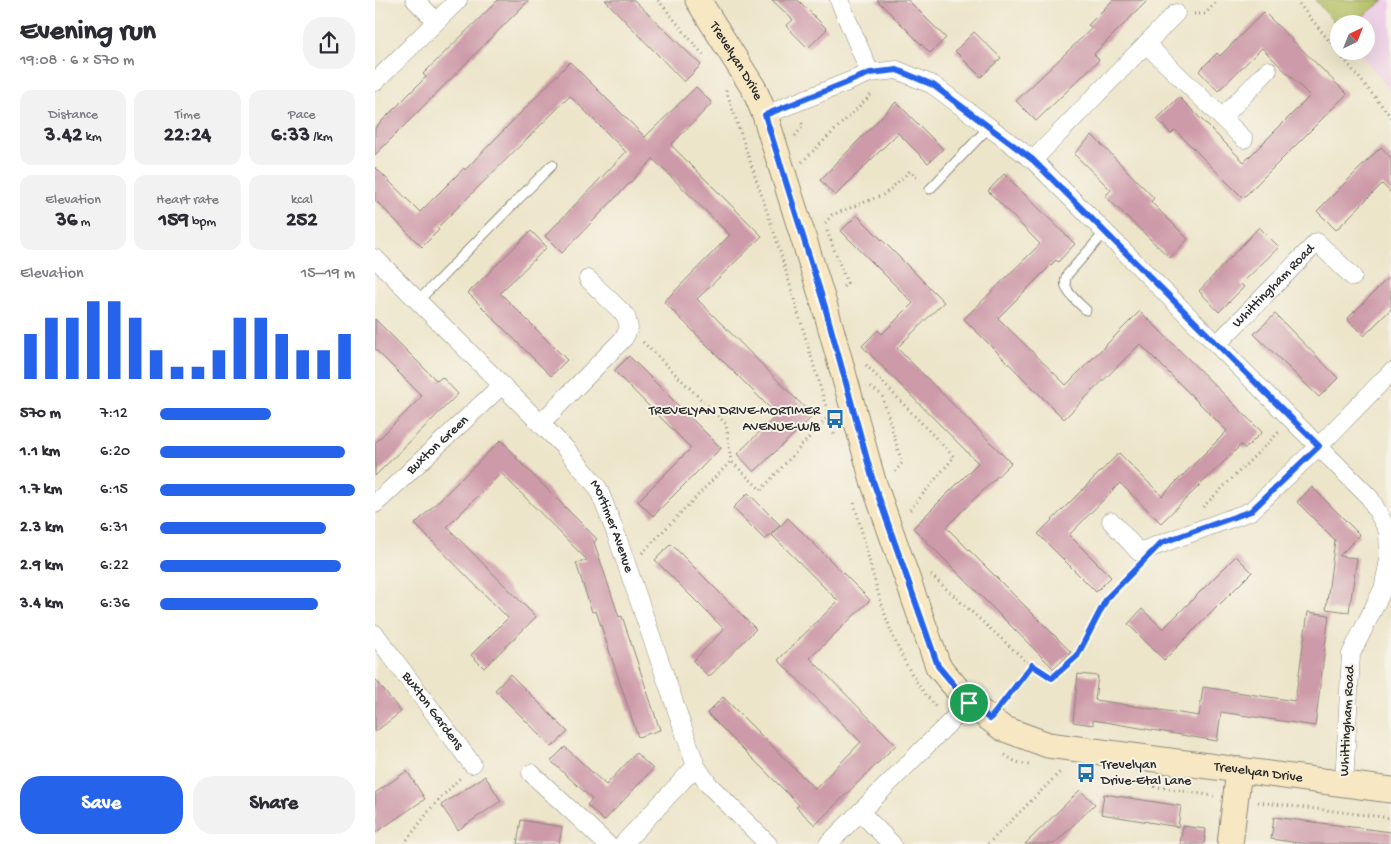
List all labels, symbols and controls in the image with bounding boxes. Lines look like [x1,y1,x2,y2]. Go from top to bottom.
north arrow [1330,15,1375,60]
map controls [1330,15,1375,60]
text: Evening run [20,16,156,49]
button: share [303,17,355,69]
street label: Trevelyan Drive [705,18,767,104]
text: 19:08 · 6 × 570 m [20,52,134,71]
text: Distance [48,107,98,124]
text: Time [175,107,200,124]
text: Pace [288,107,316,124]
text: 3.42 [45,124,82,149]
text: 22:24 [164,124,211,149]
text: 6:33 [271,124,310,149]
text: km [82,129,102,146]
text: /km [310,129,333,146]
text: Elevation [45,192,101,209]
text: Heart rate [156,192,219,209]
text: kcal [291,192,313,209]
text: 36 [56,209,77,234]
text: 159 [159,209,189,234]
text: 252 [286,209,318,234]
text: m [77,214,91,231]
text: bpm [189,214,216,231]
street label: Whittingham Road [1229,239,1320,332]
text: Elevation [20,265,84,284]
text: 15–19 m [301,265,355,284]
place label: TREVELYAN DRIVE-MORTIMER AVENUE-W/B [648,403,821,436]
text: 570 m [20,405,61,424]
text: 7:12 [100,405,128,424]
bus stop icon: TREVELYAN DRIVE-MORTIMER AVENUE-W/B [824,408,846,430]
street label: Buxton Green [402,412,473,479]
text: 1.1 km [20,443,60,462]
text: 6:20 [100,443,130,462]
street label: Mortimer Avenue [586,476,637,576]
text: 1.7 km [20,481,62,500]
text: 6:15 [100,481,128,500]
text: 2.3 km [20,519,63,538]
text: 6:31 [100,519,128,538]
text: 2.9 km [20,557,63,576]
text: 6:22 [100,557,129,576]
text: 3.4 km [20,595,63,614]
text: 6:36 [100,595,130,614]
street label: Whittingham Road [1337,664,1359,777]
street label: Buxton Gardens [397,668,468,754]
pin [948,682,990,724]
icon: arrive [955,689,983,717]
place label: Trevelyan Drive-Etal Lane [1100,757,1192,790]
street label: Trevelyan Drive [1212,758,1305,787]
bus stop icon: Trevelyan Drive-Etal Lane [1075,762,1097,784]
button: Save [20,776,183,834]
button: Share [193,776,355,834]

